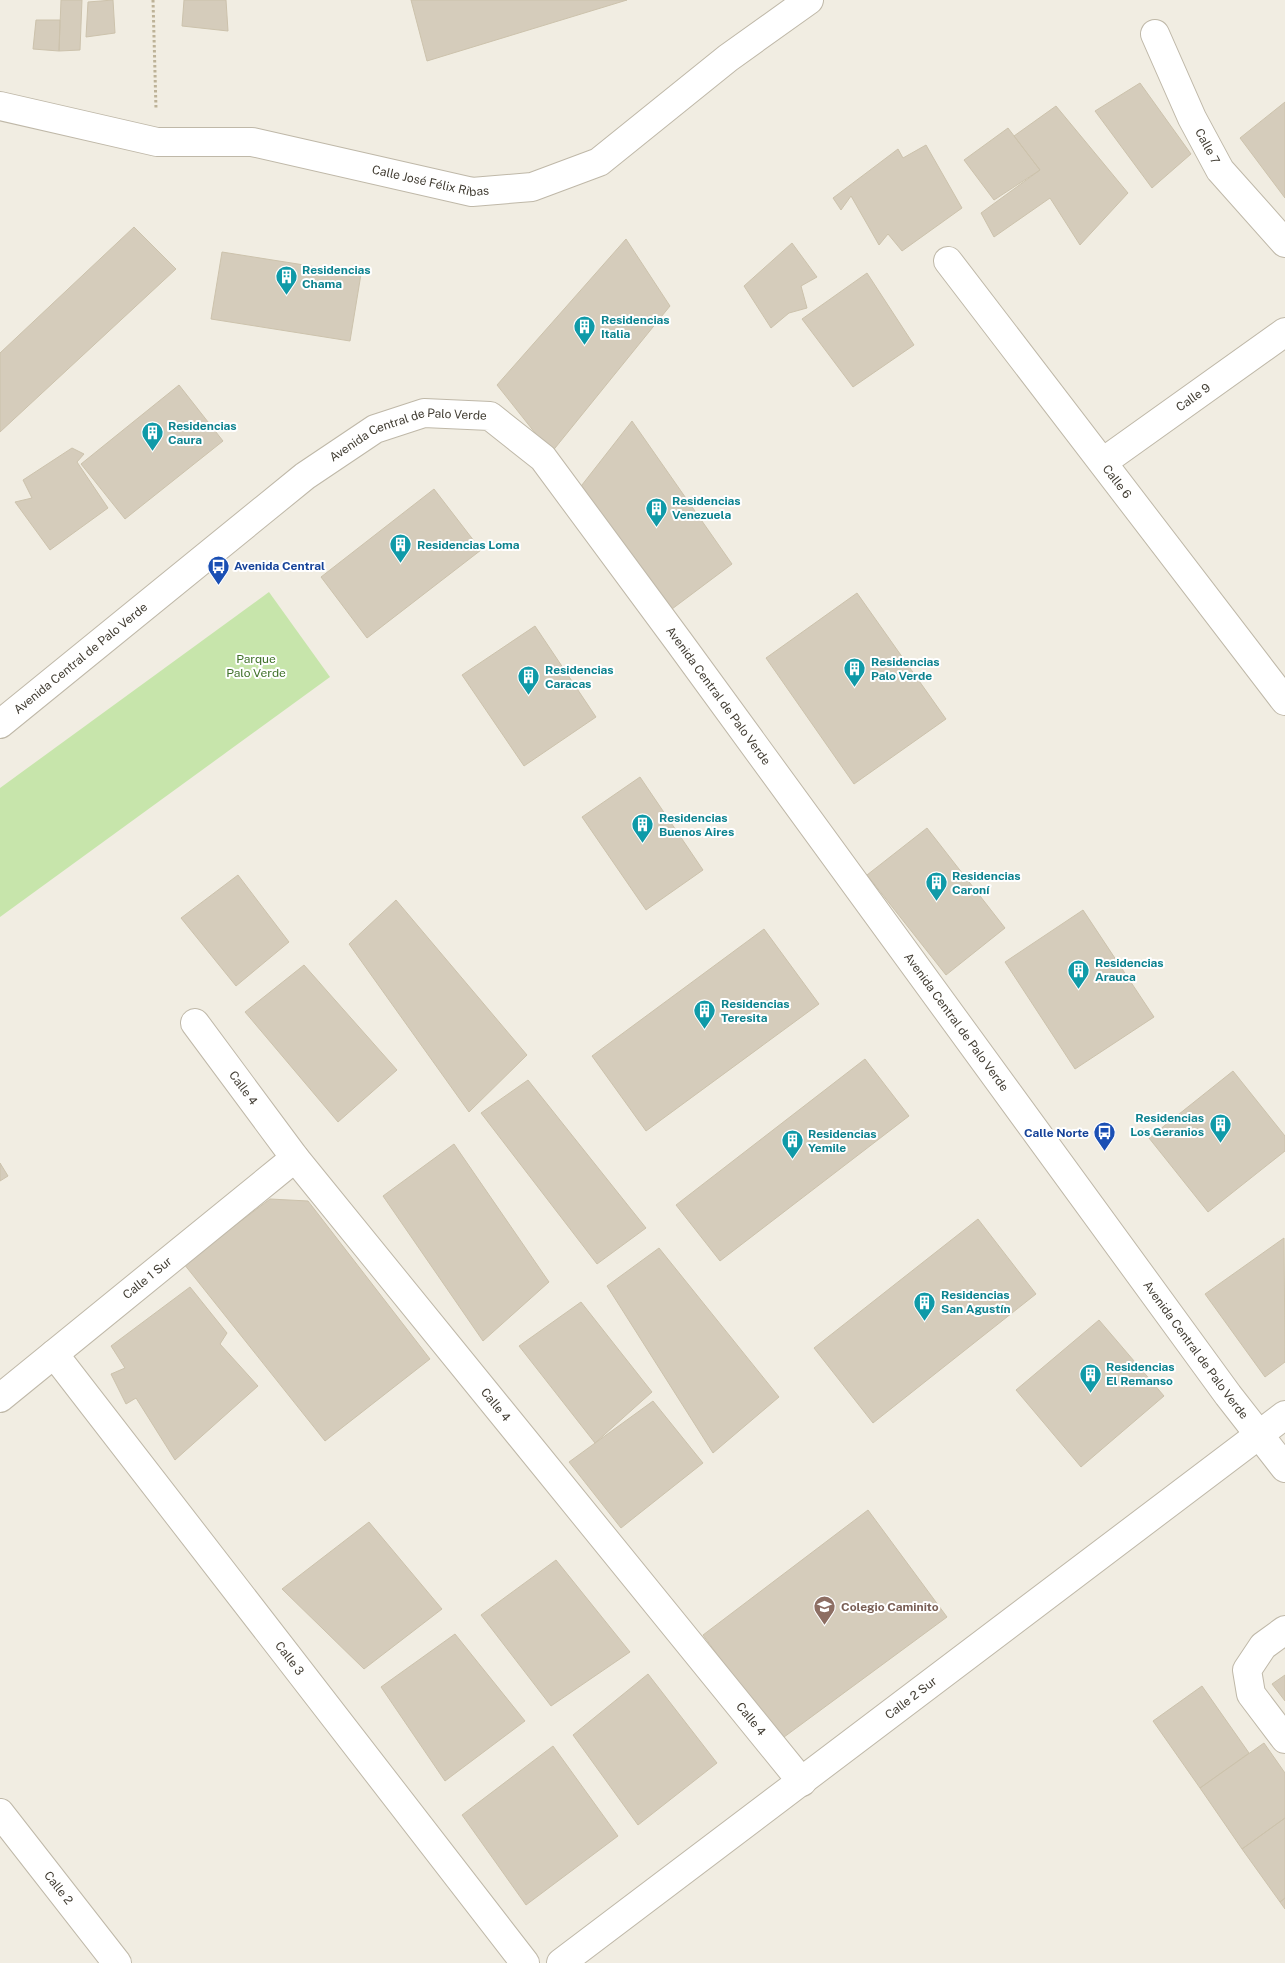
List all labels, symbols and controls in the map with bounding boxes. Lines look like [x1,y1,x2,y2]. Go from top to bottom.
street label: Calle 7 [1192,126,1223,167]
street label: Calle José Félix Ribas [371,162,490,199]
place label: Residencias Chama [302,263,371,291]
building icon: Residencias Chama [274,265,298,296]
place label: Residencias Italia [601,313,670,341]
building icon: Residencias Italia [573,315,597,346]
street label: Calle 9 [1173,381,1213,414]
street label: Avenida Central de Palo Verde [327,406,487,465]
place label: Residencias Caura [168,419,237,447]
building icon: Residencias Caura [140,421,164,452]
street label: Calle 6 [1100,462,1134,501]
place label: Residencias Venezuela [672,494,741,522]
building icon: Residencias Venezuela [644,496,668,527]
building icon: Residencias Loma [389,533,413,564]
place label: Residencias Loma [417,538,520,552]
bus stop icon: Avenida Central [206,554,230,585]
place label: Avenida Central [234,559,325,573]
street label: Avenida Central de Palo Verde [11,600,150,717]
street label: Avenida Central de Palo Verde [663,624,773,768]
park label: Parque Palo Verde [226,652,286,680]
place label: Residencias Palo Verde [871,655,940,683]
building icon: Residencias Palo Verde [843,657,867,688]
place label: Residencias Caracas [545,663,614,691]
building icon: Residencias Caracas [517,665,541,696]
place label: Residencias Buenos Aires [659,811,734,839]
building icon: Residencias Buenos Aires [631,813,655,844]
place label: Residencias Caroní [952,869,1021,897]
building icon: Residencias Caroní [924,871,948,902]
street label: Avenida Central de Palo Verde [901,950,1011,1094]
place label: Residencias Arauca [1095,956,1164,984]
building icon: Residencias Arauca [1067,958,1091,989]
place label: Residencias Teresita [721,997,790,1025]
building icon: Residencias Teresita [693,999,717,1030]
street label: Calle 4 [226,1068,261,1108]
place label: Residencias Los Geranios [1130,1111,1204,1139]
building icon: Residencias Los Geranios [1208,1113,1232,1144]
bus stop icon: Calle Norte [1093,1121,1117,1152]
place label: Calle Norte [1024,1126,1089,1140]
place label: Residencias Yemile [808,1127,877,1155]
building icon: Residencias Yemile [780,1129,804,1160]
street label: Calle 1 Sur [120,1254,175,1302]
street label: Avenida Central de Palo Verde [1140,1278,1251,1422]
place label: Residencias San Agustín [941,1288,1011,1316]
building icon: Residencias San Agustín [913,1290,937,1321]
place label: Residencias El Remanso [1106,1360,1175,1388]
building icon: Residencias El Remanso [1078,1362,1102,1393]
street label: Calle 4 [478,1385,513,1425]
school or university icon: Colegio Caminito [813,1595,837,1626]
place label: Colegio Caminito [841,1600,939,1614]
street label: Calle 3 [272,1639,307,1678]
street label: Calle 2 Sur [882,1674,940,1722]
street label: Calle 4 [733,1700,769,1739]
street label: Calle 2 [41,1868,76,1907]

